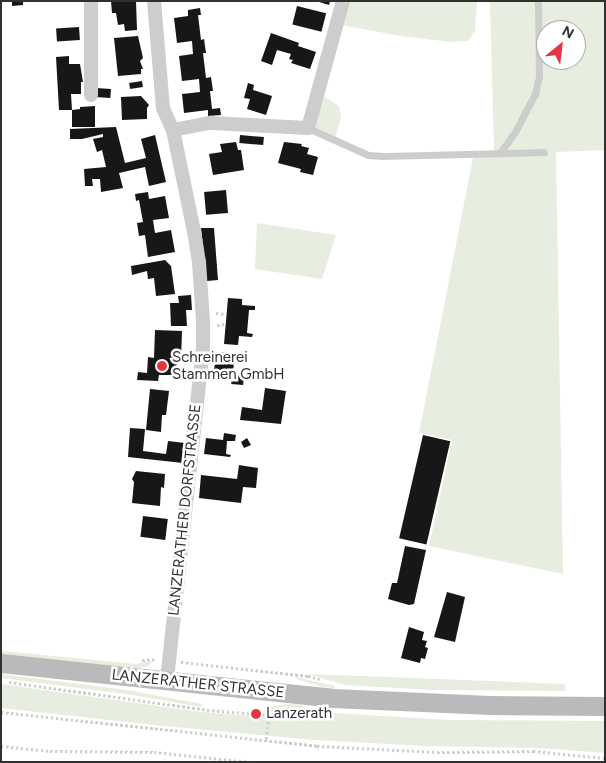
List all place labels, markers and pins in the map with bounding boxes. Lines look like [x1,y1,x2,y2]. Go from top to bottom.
place label: Schreinerei Stammen GmbH [172,348,285,383]
marker: Schreinerei Stammen GmbH [156,360,168,372]
place label: Lanzerath [266,705,332,723]
marker: Lanzerath [250,708,262,720]

